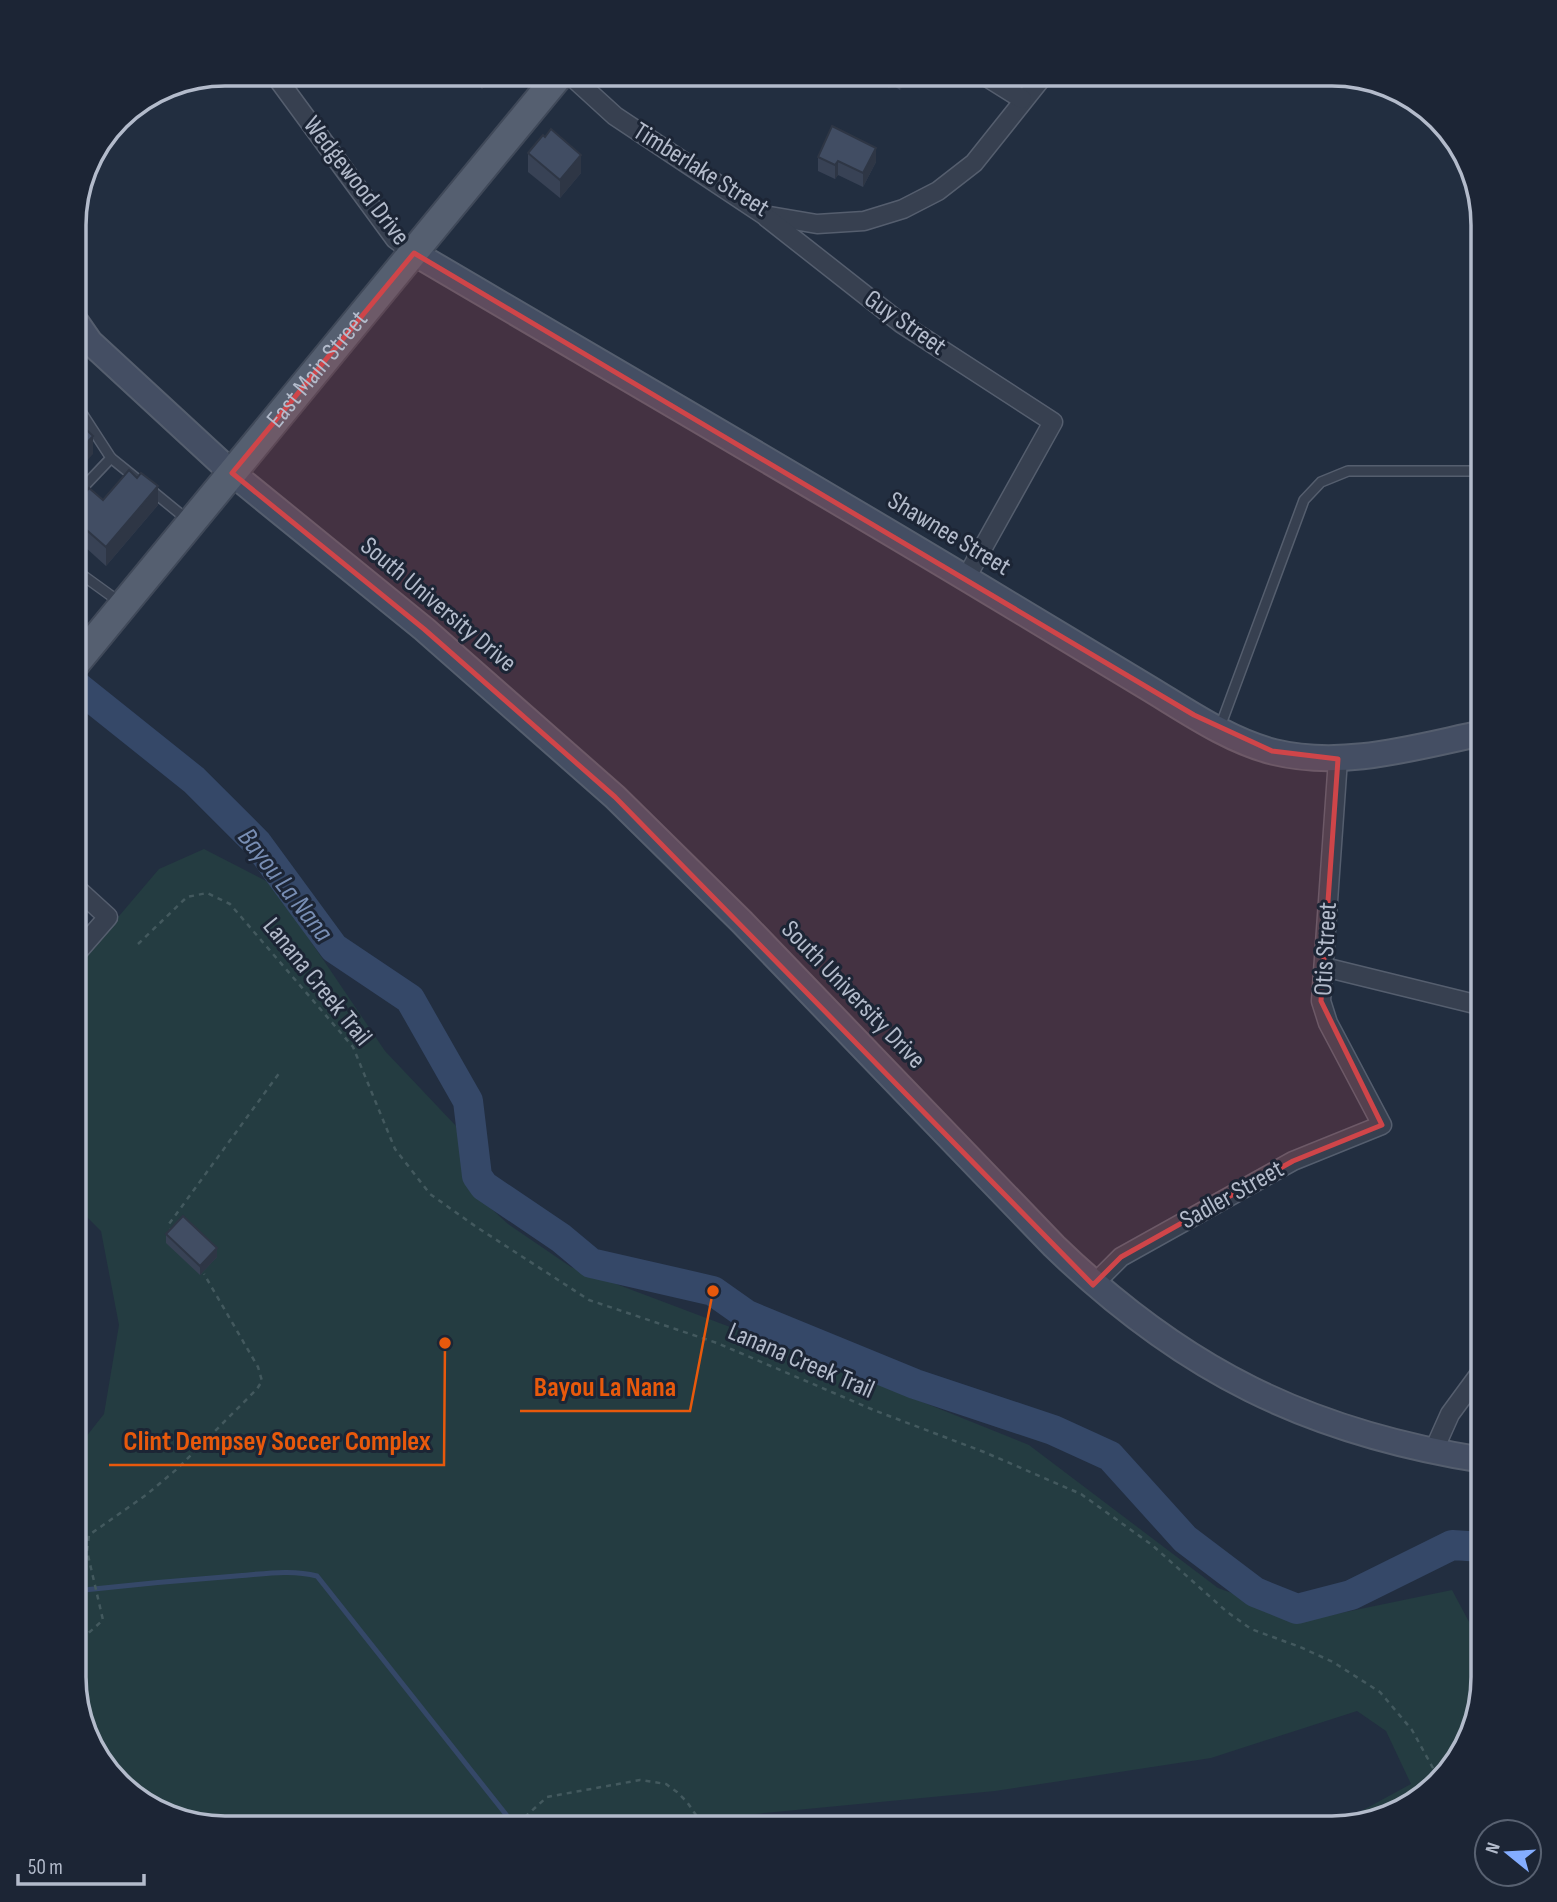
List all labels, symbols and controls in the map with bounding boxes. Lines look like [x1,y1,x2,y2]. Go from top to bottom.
street label: Wedgewood Drive [296,110,416,252]
street label: Timberlake Street [627,116,775,224]
street label: Guy Street [858,284,952,362]
street label: East Main Street [260,304,374,434]
street label: Shawnee Street [882,485,1016,583]
street label: South University Drive [354,531,522,679]
water label: Bayou La Nana [230,822,340,949]
street label: Otis Street [1308,901,1344,997]
street label: Lanana Creek Trail [256,912,378,1052]
street label: South University Drive [774,914,932,1076]
street label: Sadler Street [1175,1154,1289,1236]
street label: Lanana Creek Trail [723,1316,879,1406]
callout: Bayou La Nana [520,1362,690,1411]
text: Bayou La Nana [534,1371,676,1404]
callout: Clint Dempsey Soccer Complex [109,1416,444,1465]
text: Clint Dempsey Soccer Complex [123,1425,431,1458]
north arrow [1473,1818,1543,1888]
text: N [1481,1840,1506,1857]
scale bar [18,1842,144,1886]
text: 50 m [28,1855,63,1880]

